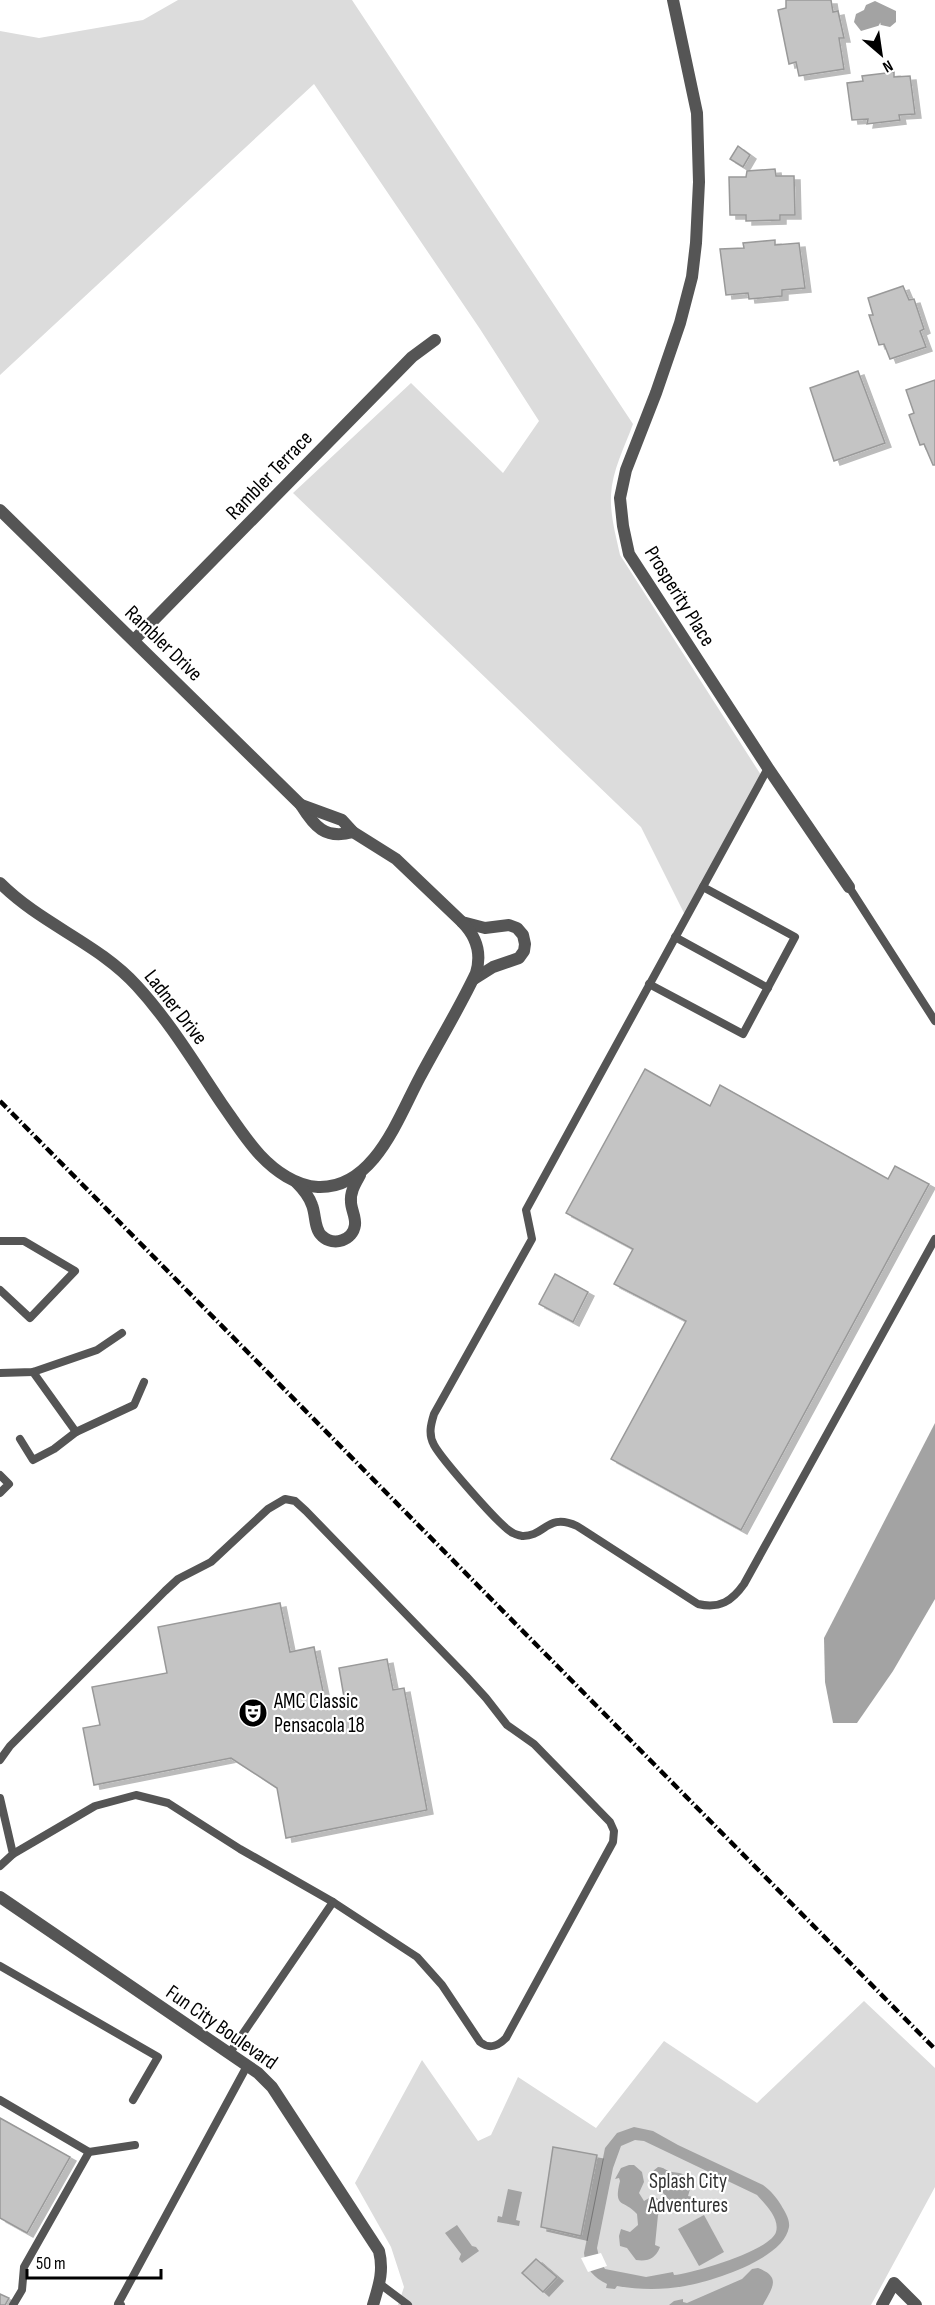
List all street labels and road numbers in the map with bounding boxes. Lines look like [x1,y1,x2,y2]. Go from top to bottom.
street label: Rambler Terrace [221,426,318,525]
street label: Prosperity Place [639,542,720,651]
street label: Rambler Drive [120,600,208,686]
street label: Ladner Drive [139,965,213,1050]
street label: Fun City Boulevard [161,1980,282,2075]

